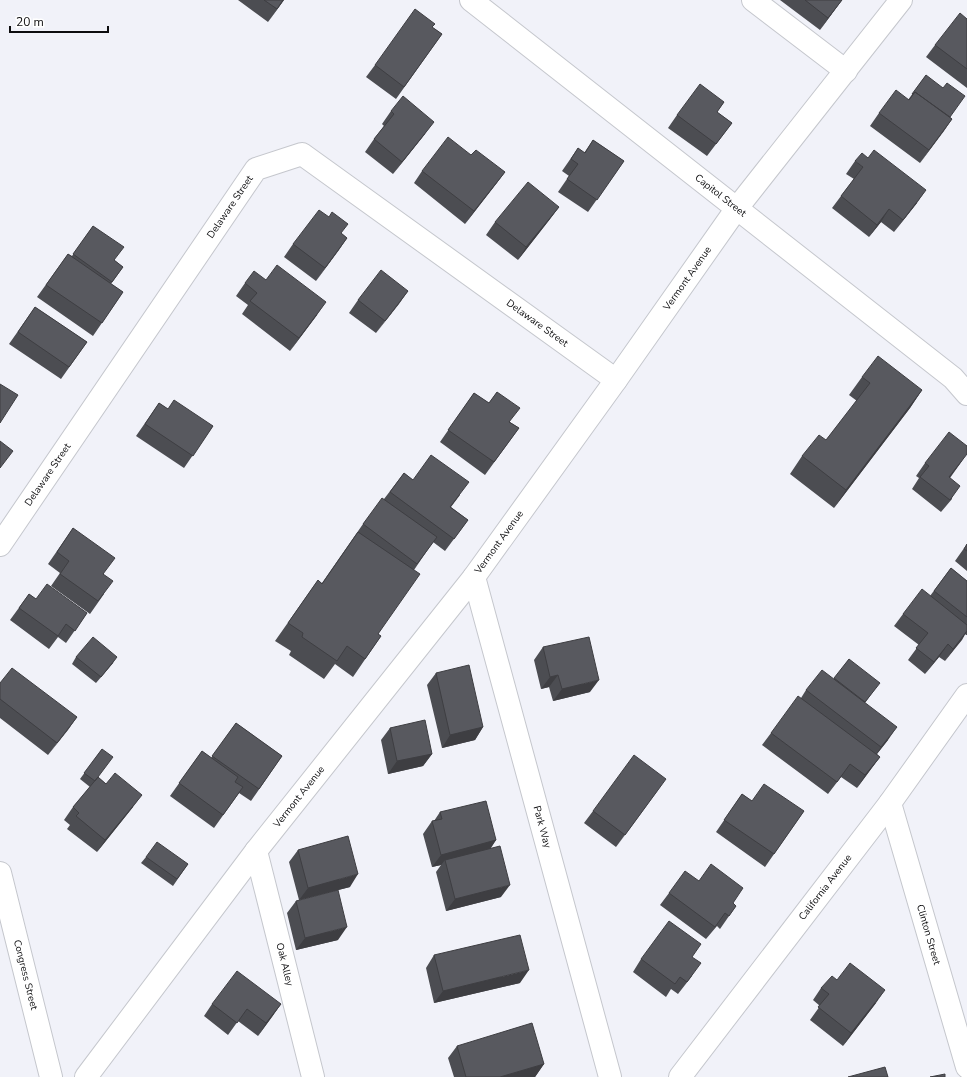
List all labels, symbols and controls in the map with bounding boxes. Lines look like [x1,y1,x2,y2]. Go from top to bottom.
scale bar [10,8,108,34]
text: 20 m [16,14,44,30]
street label: Capitol Street [692,171,750,221]
street label: Delaware Street [204,172,257,241]
street label: Vermont Avenue [660,244,715,314]
street label: Delaware Street [503,296,571,351]
street label: Delaware Street [21,440,75,509]
street label: Vermont Avenue [471,507,527,577]
street label: Vermont Avenue [270,763,328,831]
street label: Park Way [530,804,555,851]
street label: California Avenue [796,851,855,923]
street label: Clinton Street [913,903,944,967]
street label: Congress Street [10,938,41,1012]
street label: Oak Alley [272,941,297,988]

